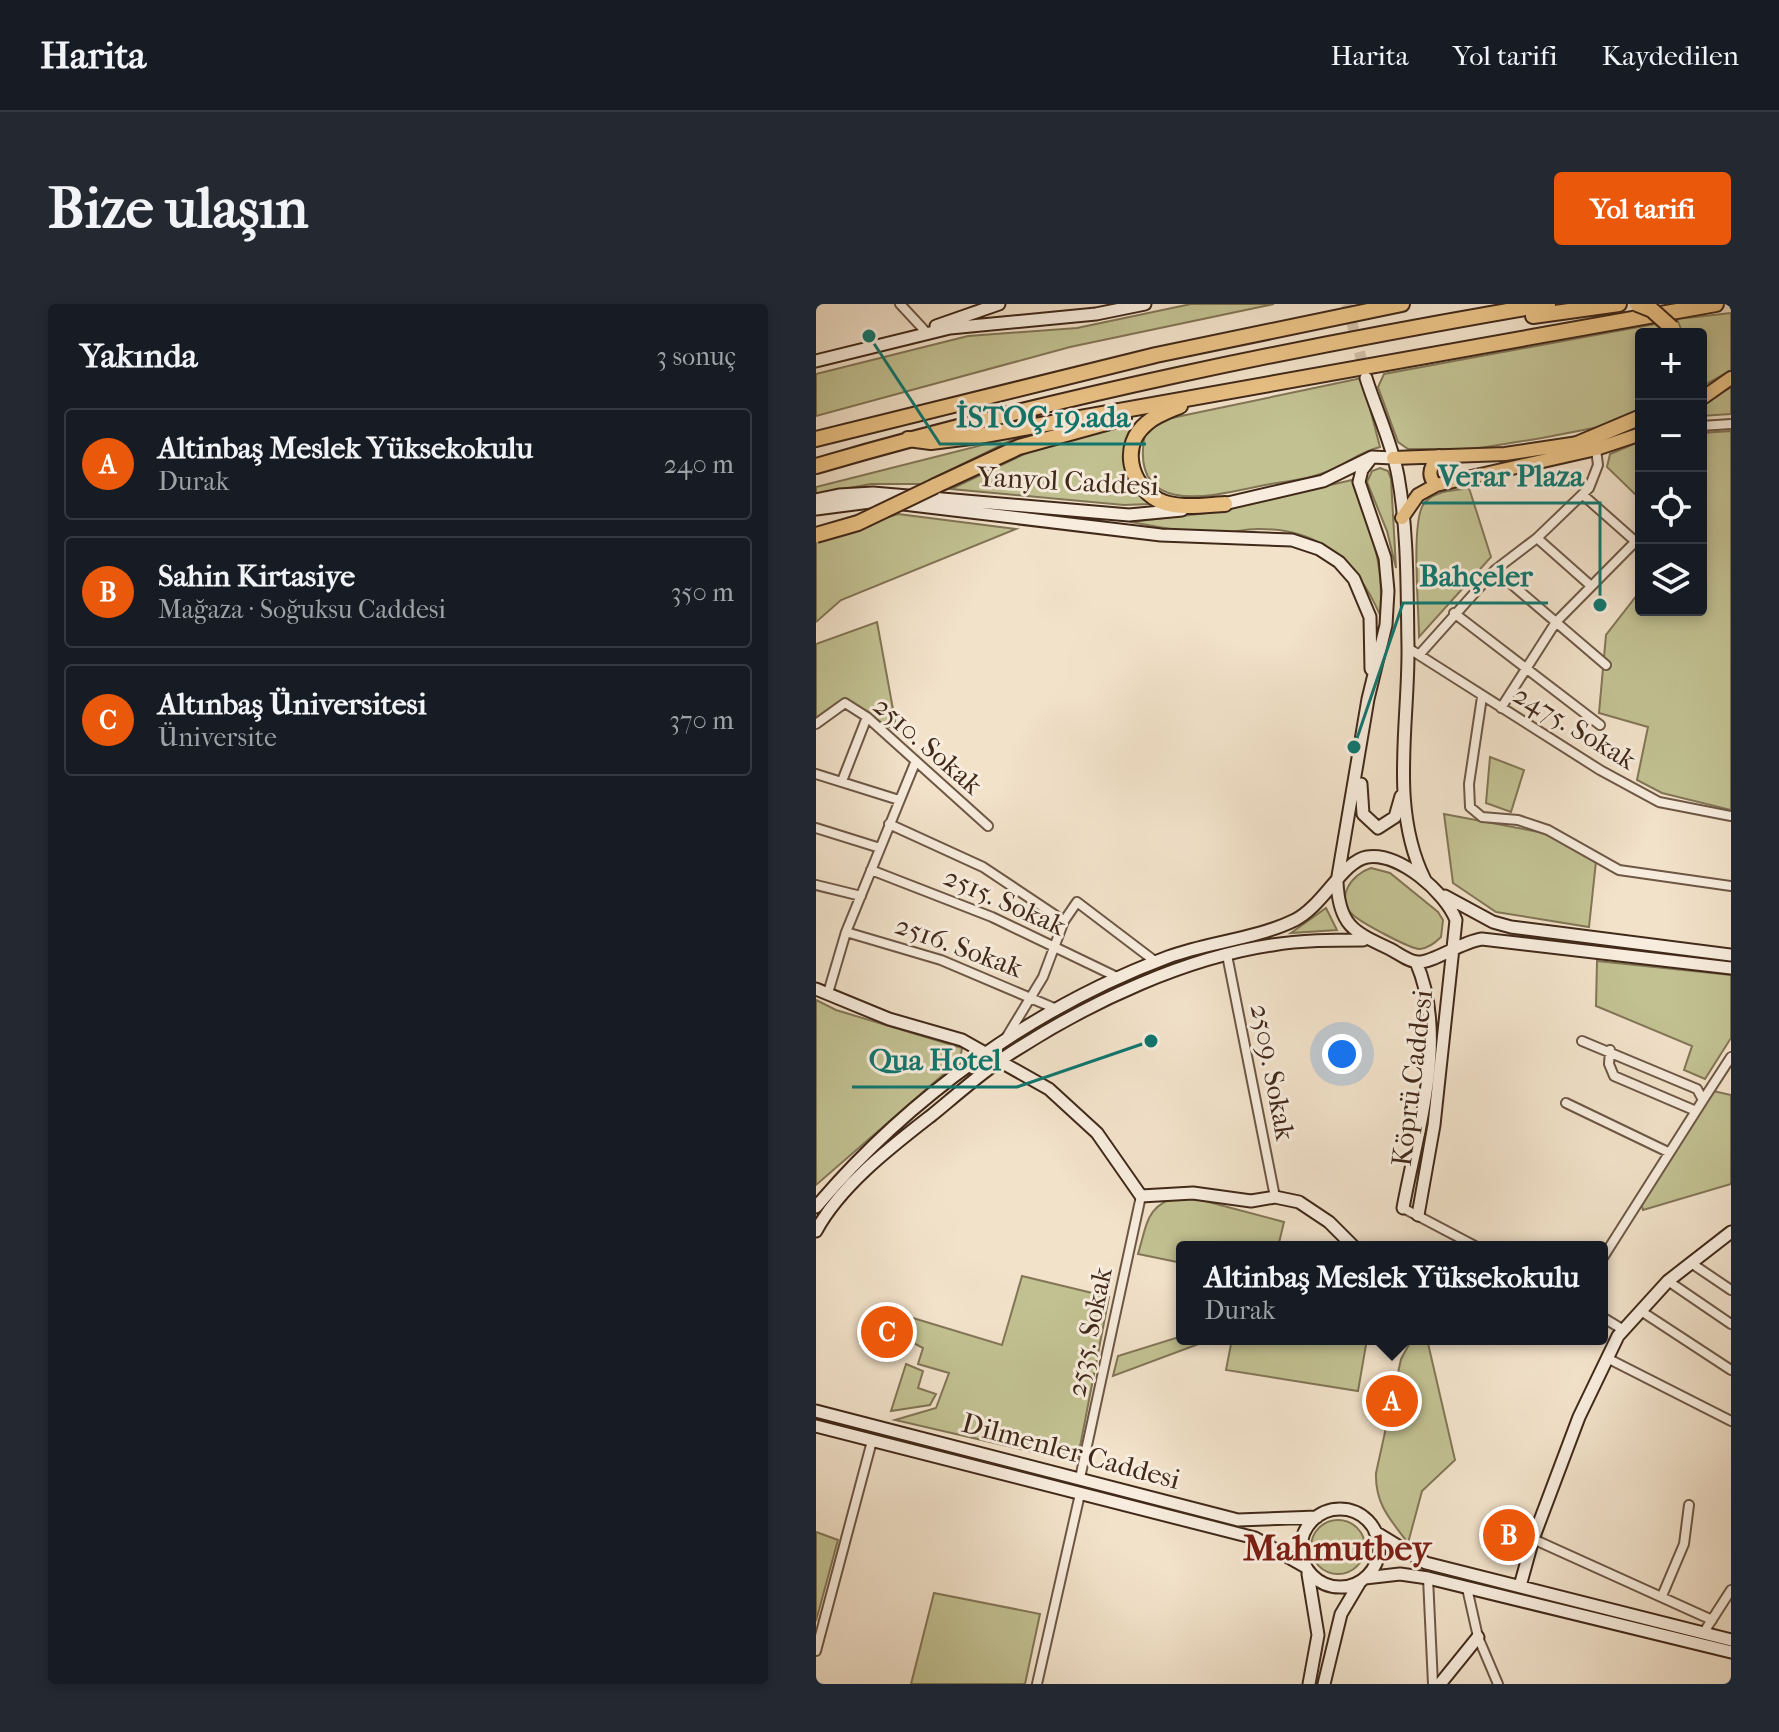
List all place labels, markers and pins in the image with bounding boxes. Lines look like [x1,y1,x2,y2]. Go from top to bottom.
callout: İSTOÇ 19.ada [940,390,1146,444]
callout: Verar Plaza [1422,449,1600,503]
callout: Bahçeler [1403,549,1548,603]
callout: Qua Hotel [852,1033,1017,1087]
pin: C [861,1302,913,1362]
pin: A [1366,1371,1418,1431]
pin: B [1483,1505,1535,1565]

